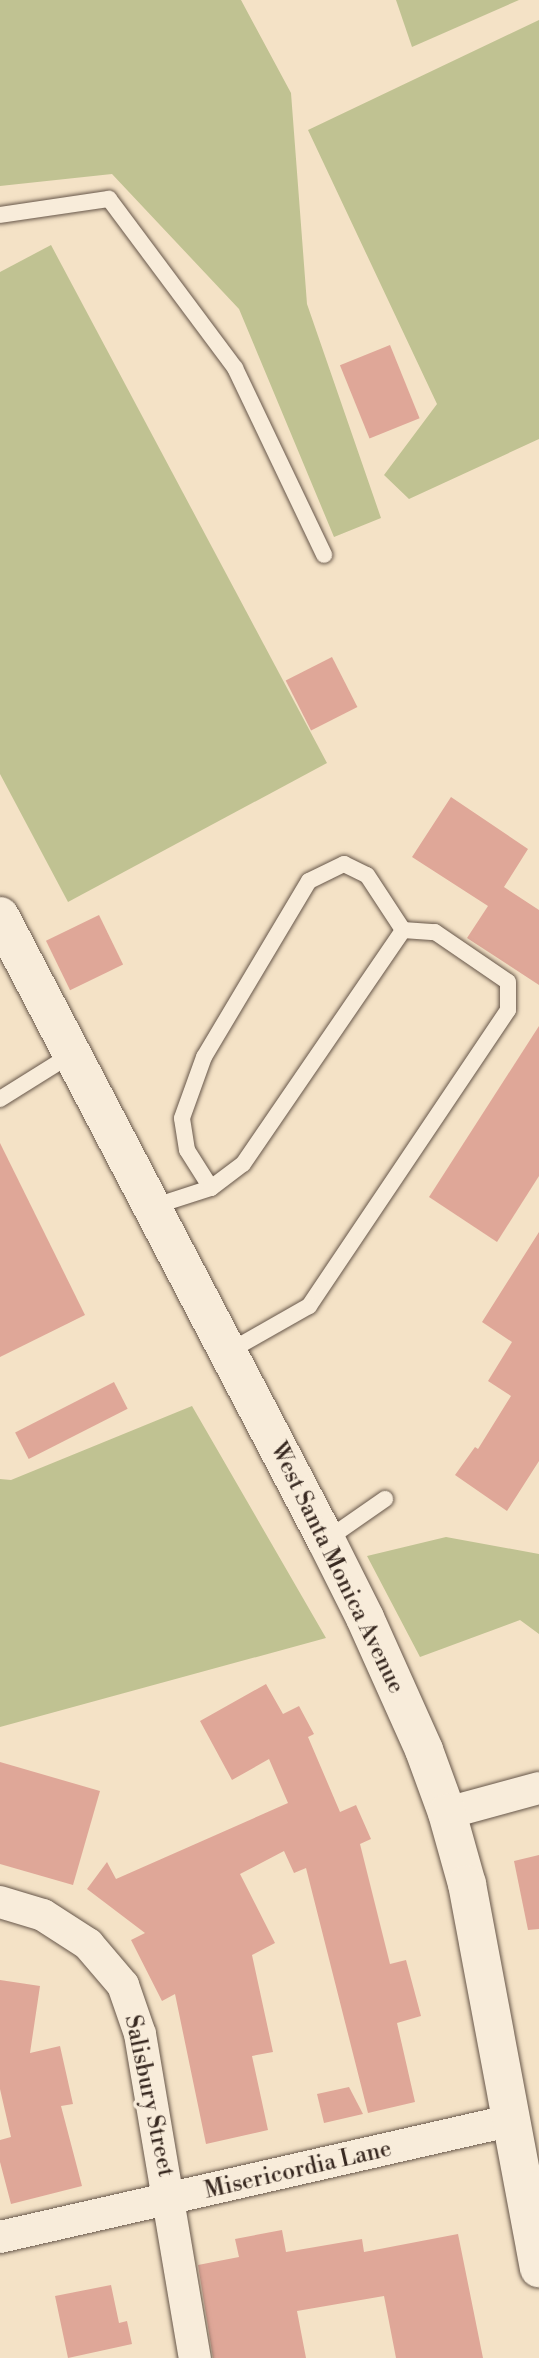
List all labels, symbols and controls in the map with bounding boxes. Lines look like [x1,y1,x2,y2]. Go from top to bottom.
street label: West Santa Monica Avenue [264,1438,410,1698]
street label: Salisbury Street [118,2013,180,2179]
street label: Misericordia Lane [202,2135,394,2205]

